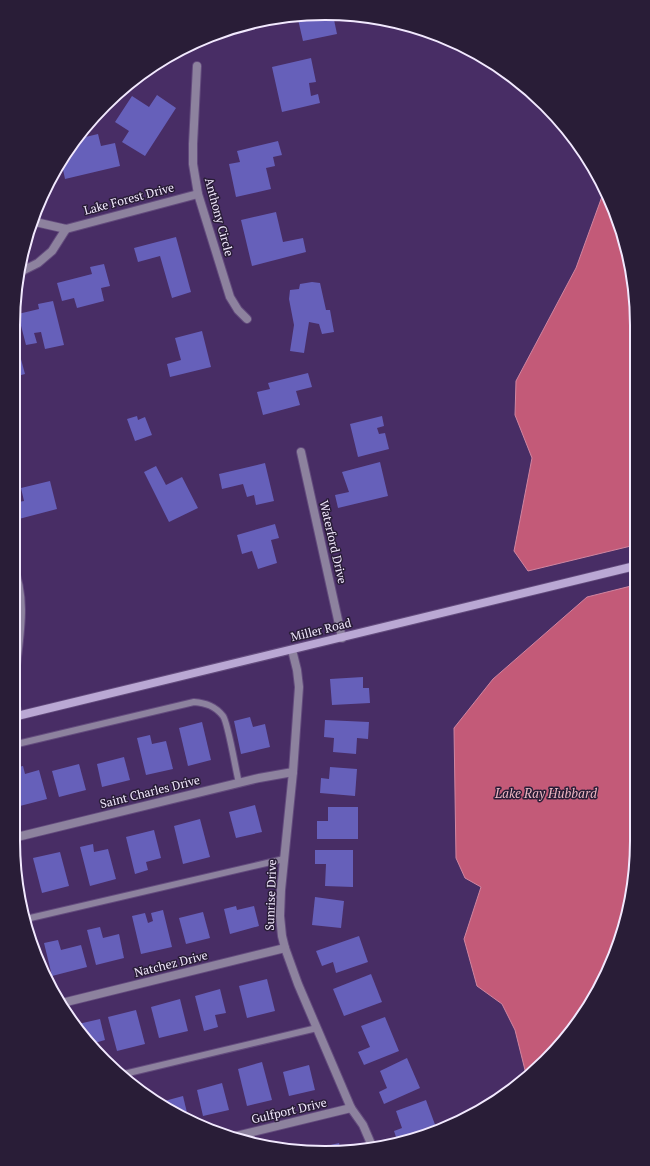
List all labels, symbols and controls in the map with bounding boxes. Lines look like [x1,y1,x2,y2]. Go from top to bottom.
street label: Anthony Circle [202,176,237,258]
street label: Lake Forest Drive [82,179,176,218]
street label: Waterford Drive [317,499,350,585]
street label: Miller Road [289,615,353,644]
street label: Saint Charles Drive [98,772,201,811]
water label: Lake Ray Hubbard [494,784,598,802]
street label: Sunrise Drive [262,859,279,931]
street label: Natchez Drive [133,947,209,980]
street label: Gulfport Drive [250,1095,328,1126]

